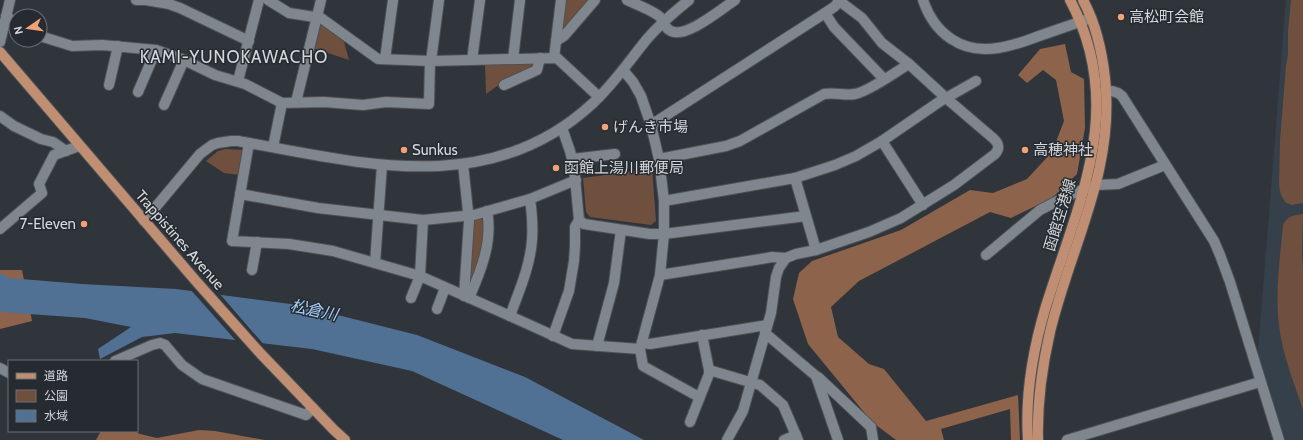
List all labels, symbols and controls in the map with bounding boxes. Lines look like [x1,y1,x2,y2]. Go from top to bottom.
north arrow [8,8,48,48]
place label: 高松町会館 [1129,8,1204,26]
marker: 高松町会館 [1116,12,1126,22]
text: N [11,25,26,36]
district label: KAMI-YUNOKAWACHO [140,47,328,67]
place label: げんき市場 [613,118,688,136]
marker: げんき市場 [600,122,610,132]
place label: Sunkus [412,141,458,159]
place label: 高穂神社 [1033,141,1093,159]
marker: Sunkus [399,145,409,155]
marker: 高穂神社 [1020,145,1030,155]
place label: 函館上湯川郵便局 [564,159,684,177]
marker: 函館上湯川郵便局 [551,163,561,173]
street label: 函館空港線 [1040,176,1080,254]
street label: Trappistines Avenue [132,187,228,294]
place label: 7-Eleven [20,215,76,233]
marker: 7-Eleven [79,219,89,229]
water label: 松倉川 [289,296,341,325]
legend [8,360,138,432]
text: 道路 [44,368,68,383]
text: 公園 [44,388,68,403]
text: 水域 [44,408,68,423]

